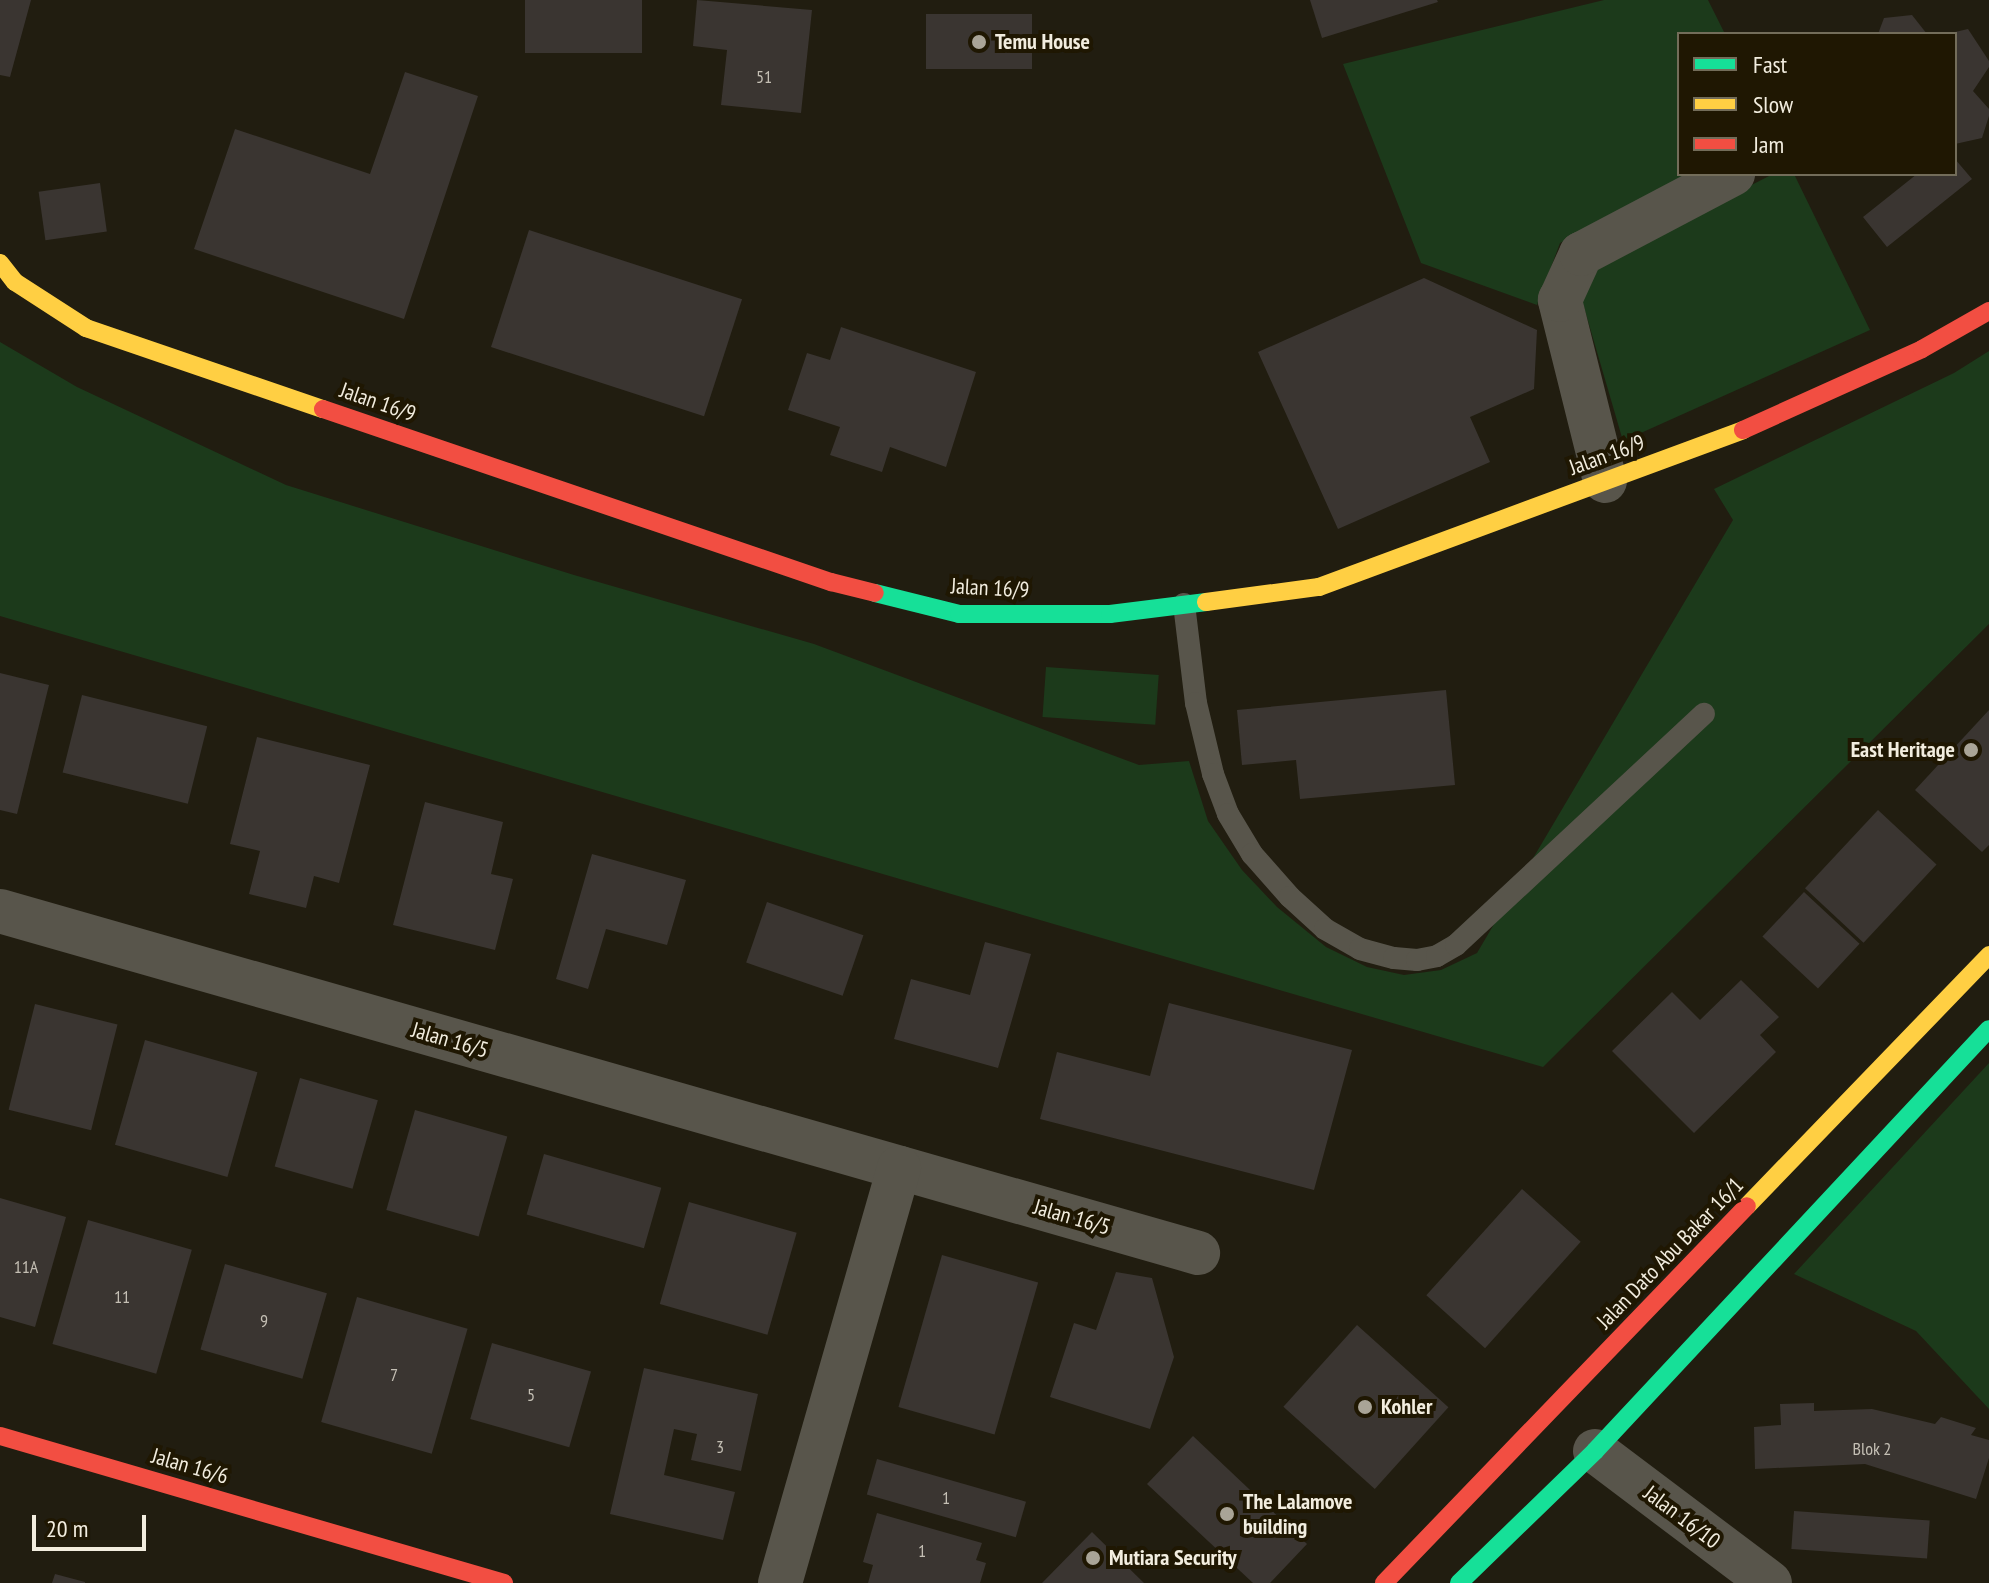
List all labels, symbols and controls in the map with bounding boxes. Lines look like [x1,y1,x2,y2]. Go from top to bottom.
place label: Temu House [995,29,1090,55]
legend [1677,32,1957,176]
marker: Temu House [970,33,988,51]
text: Fast [1753,49,1787,80]
house number: 51 [756,66,772,88]
text: Slow [1753,89,1793,120]
text: Jam [1753,129,1784,160]
street label: Jalan 16/9 [337,377,419,427]
street label: Jalan 16/9 [1566,429,1648,481]
street label: Jalan 16/9 [950,573,1030,603]
place label: East Heritage [1851,737,1955,763]
marker: East Heritage [1962,741,1980,759]
street label: Jalan 16/5 [409,1016,491,1064]
street label: Jalan Dato Abu Bakar 16/1 [1591,1172,1749,1334]
street label: Jalan 16/5 [1031,1193,1113,1241]
house number: 11A [14,1256,38,1278]
house number: 11 [114,1286,130,1308]
house number: 9 [260,1310,268,1332]
house number: 7 [390,1364,398,1386]
house number: 5 [527,1384,535,1406]
place label: Kohler [1381,1394,1432,1420]
marker: Kohler [1356,1398,1374,1416]
house number: 3 [716,1436,724,1458]
house number: Blok 2 [1852,1438,1892,1460]
street label: Jalan 16/6 [149,1442,231,1490]
street label: Jalan 16/10 [1639,1480,1725,1554]
house number: 1 [942,1487,950,1509]
place label: The Lalamove building [1243,1488,1352,1540]
scale bar [36,1499,150,1549]
marker: The Lalamove building [1218,1505,1236,1523]
text: 20 m [46,1513,88,1544]
house number: 1 [918,1540,926,1562]
place label: Mutiara Security [1109,1545,1237,1571]
marker: Mutiara Security [1084,1549,1102,1567]

